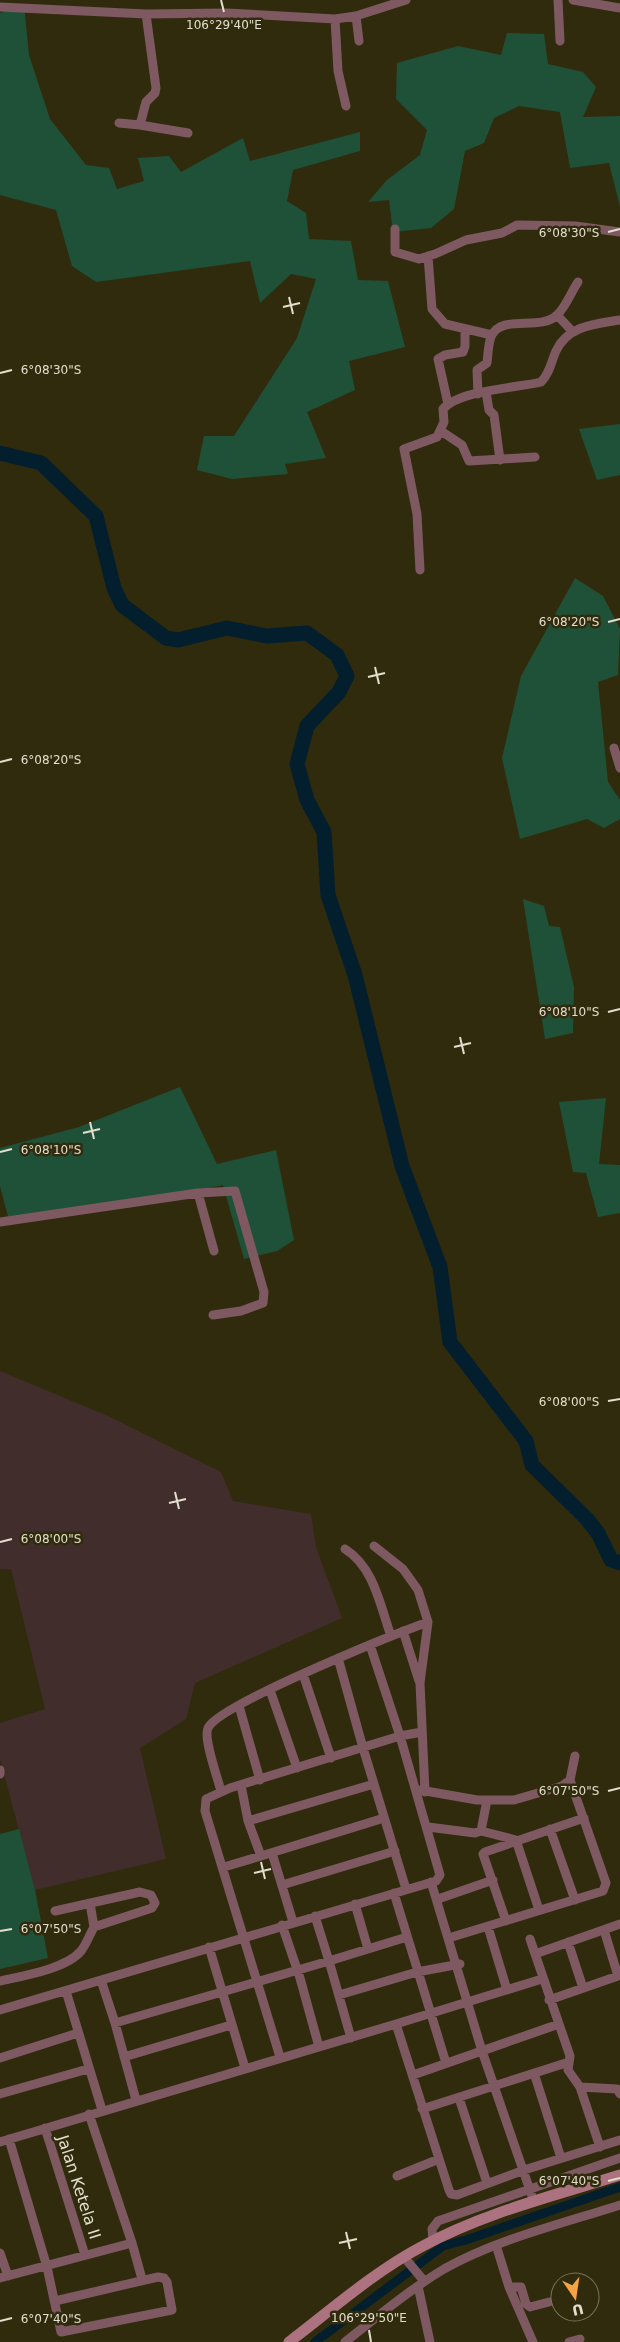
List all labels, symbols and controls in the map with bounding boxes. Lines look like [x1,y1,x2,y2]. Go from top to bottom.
text: 106°29'40"E [186,18,262,32]
text: 6°08'30"S [539,226,599,240]
text: 6°08'30"S [21,363,81,377]
text: 6°08'20"S [539,615,599,629]
text: 6°08'20"S [21,753,81,767]
text: 6°08'10"S [539,1005,599,1019]
text: 6°08'10"S [21,1143,81,1157]
text: 6°08'00"S [539,1395,599,1409]
text: 6°08'00"S [21,1532,81,1546]
text: 6°07'50"S [539,1784,599,1798]
text: 6°07'50"S [21,1922,81,1936]
street label: Jalan Ketela II [53,2132,105,2242]
text: 6°07'40"S [539,2174,599,2188]
north arrow [550,2272,600,2322]
text: U [571,2301,585,2319]
text: 106°29'50"E [331,2311,407,2325]
text: 6°07'40"S [21,2312,81,2326]

